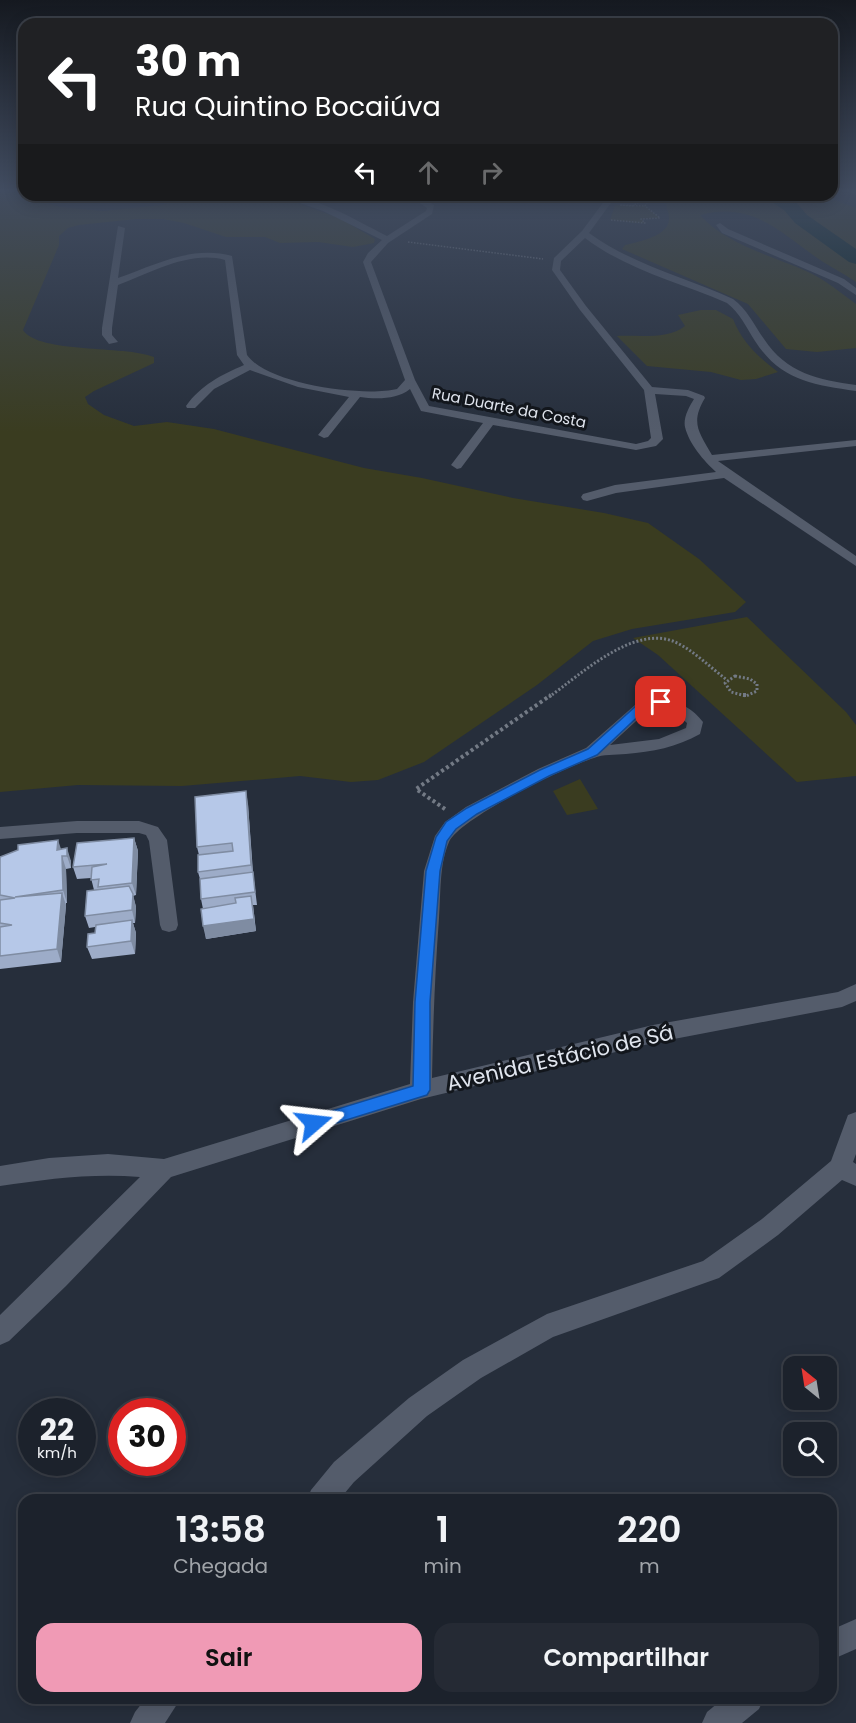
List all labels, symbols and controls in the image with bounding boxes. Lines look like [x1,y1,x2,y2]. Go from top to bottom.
text: 30 m [135,32,241,91]
icon: left [36,42,114,120]
text: Rua Quintino Bocaiúva [135,88,441,125]
icon: left [349,156,382,189]
icon: ahead [412,156,445,189]
icon: right [475,156,508,189]
street label: Rua Duarte da Costa [430,382,588,433]
pin [635,676,686,727]
icon: arrive [644,685,677,718]
street label: Avenida Estácio de Sá [444,1017,676,1098]
position arrow [282,1091,346,1155]
north arrow [783,1356,837,1410]
map controls [783,1356,837,1476]
speed limit sign: 30 [108,1398,186,1476]
text: 22 [40,1408,74,1451]
button: search [783,1422,837,1476]
text: km/h [37,1442,77,1463]
text: 13:58 [175,1504,266,1555]
text: 1 [436,1504,449,1555]
text: 220 [617,1504,682,1555]
text: Chegada [173,1552,268,1580]
text: min [423,1552,462,1580]
text: m [639,1552,660,1580]
button: Sair [36,1623,422,1692]
button: Compartilhar [434,1623,819,1692]

